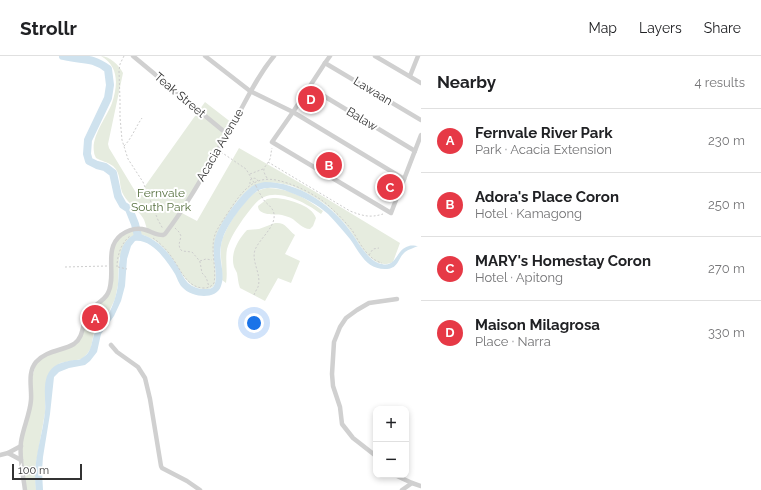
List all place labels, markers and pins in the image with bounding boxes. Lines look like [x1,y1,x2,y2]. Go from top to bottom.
pin: D [298,84,324,114]
pin: B [316,150,342,180]
pin: C [377,172,403,202]
pin: A [82,303,108,333]

